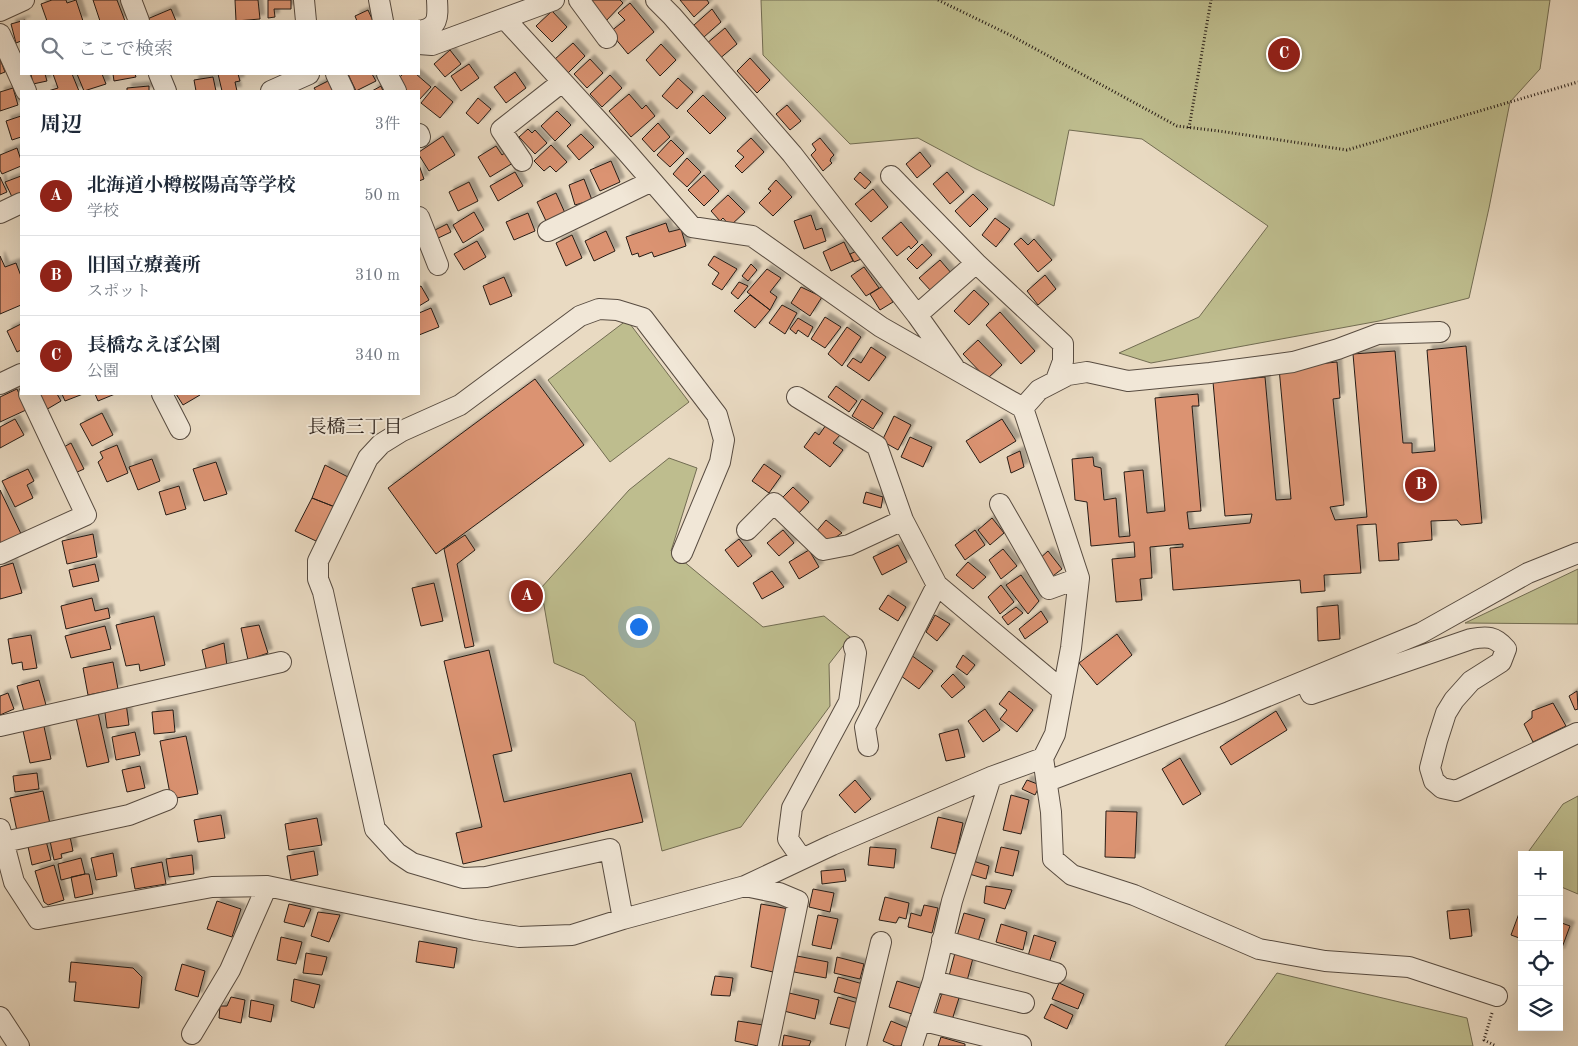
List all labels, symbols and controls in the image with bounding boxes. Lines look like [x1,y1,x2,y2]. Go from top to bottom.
search box [20,20,420,75]
icon: search [38,34,66,62]
pin: C [1268,35,1300,73]
text: ここで検索 [78,41,173,60]
text: 周辺 [40,115,82,136]
text: 3件 [375,117,400,133]
text: 北海道小樽桜陽高等学校 [87,177,296,196]
text: A [50,188,62,204]
text: 50 m [364,188,400,204]
text: 学校 [87,204,119,220]
text: 旧国立療養所 [87,257,201,276]
text: B [50,268,62,284]
text: 310 m [355,268,400,284]
text: スポット [87,284,151,300]
text: 長橋なえぼ公園 [87,337,220,356]
text: C [51,348,61,364]
text: 340 m [355,348,400,364]
text: 公園 [87,364,119,380]
district label: 長橋三丁目 [307,417,403,438]
pin: B [1405,466,1437,504]
pin: A [511,577,543,615]
your location [626,614,652,640]
map controls [1518,851,1563,1031]
button: + [1518,851,1563,896]
button: − [1518,896,1563,941]
button: locate [1518,941,1563,986]
button: layers [1518,986,1563,1031]

